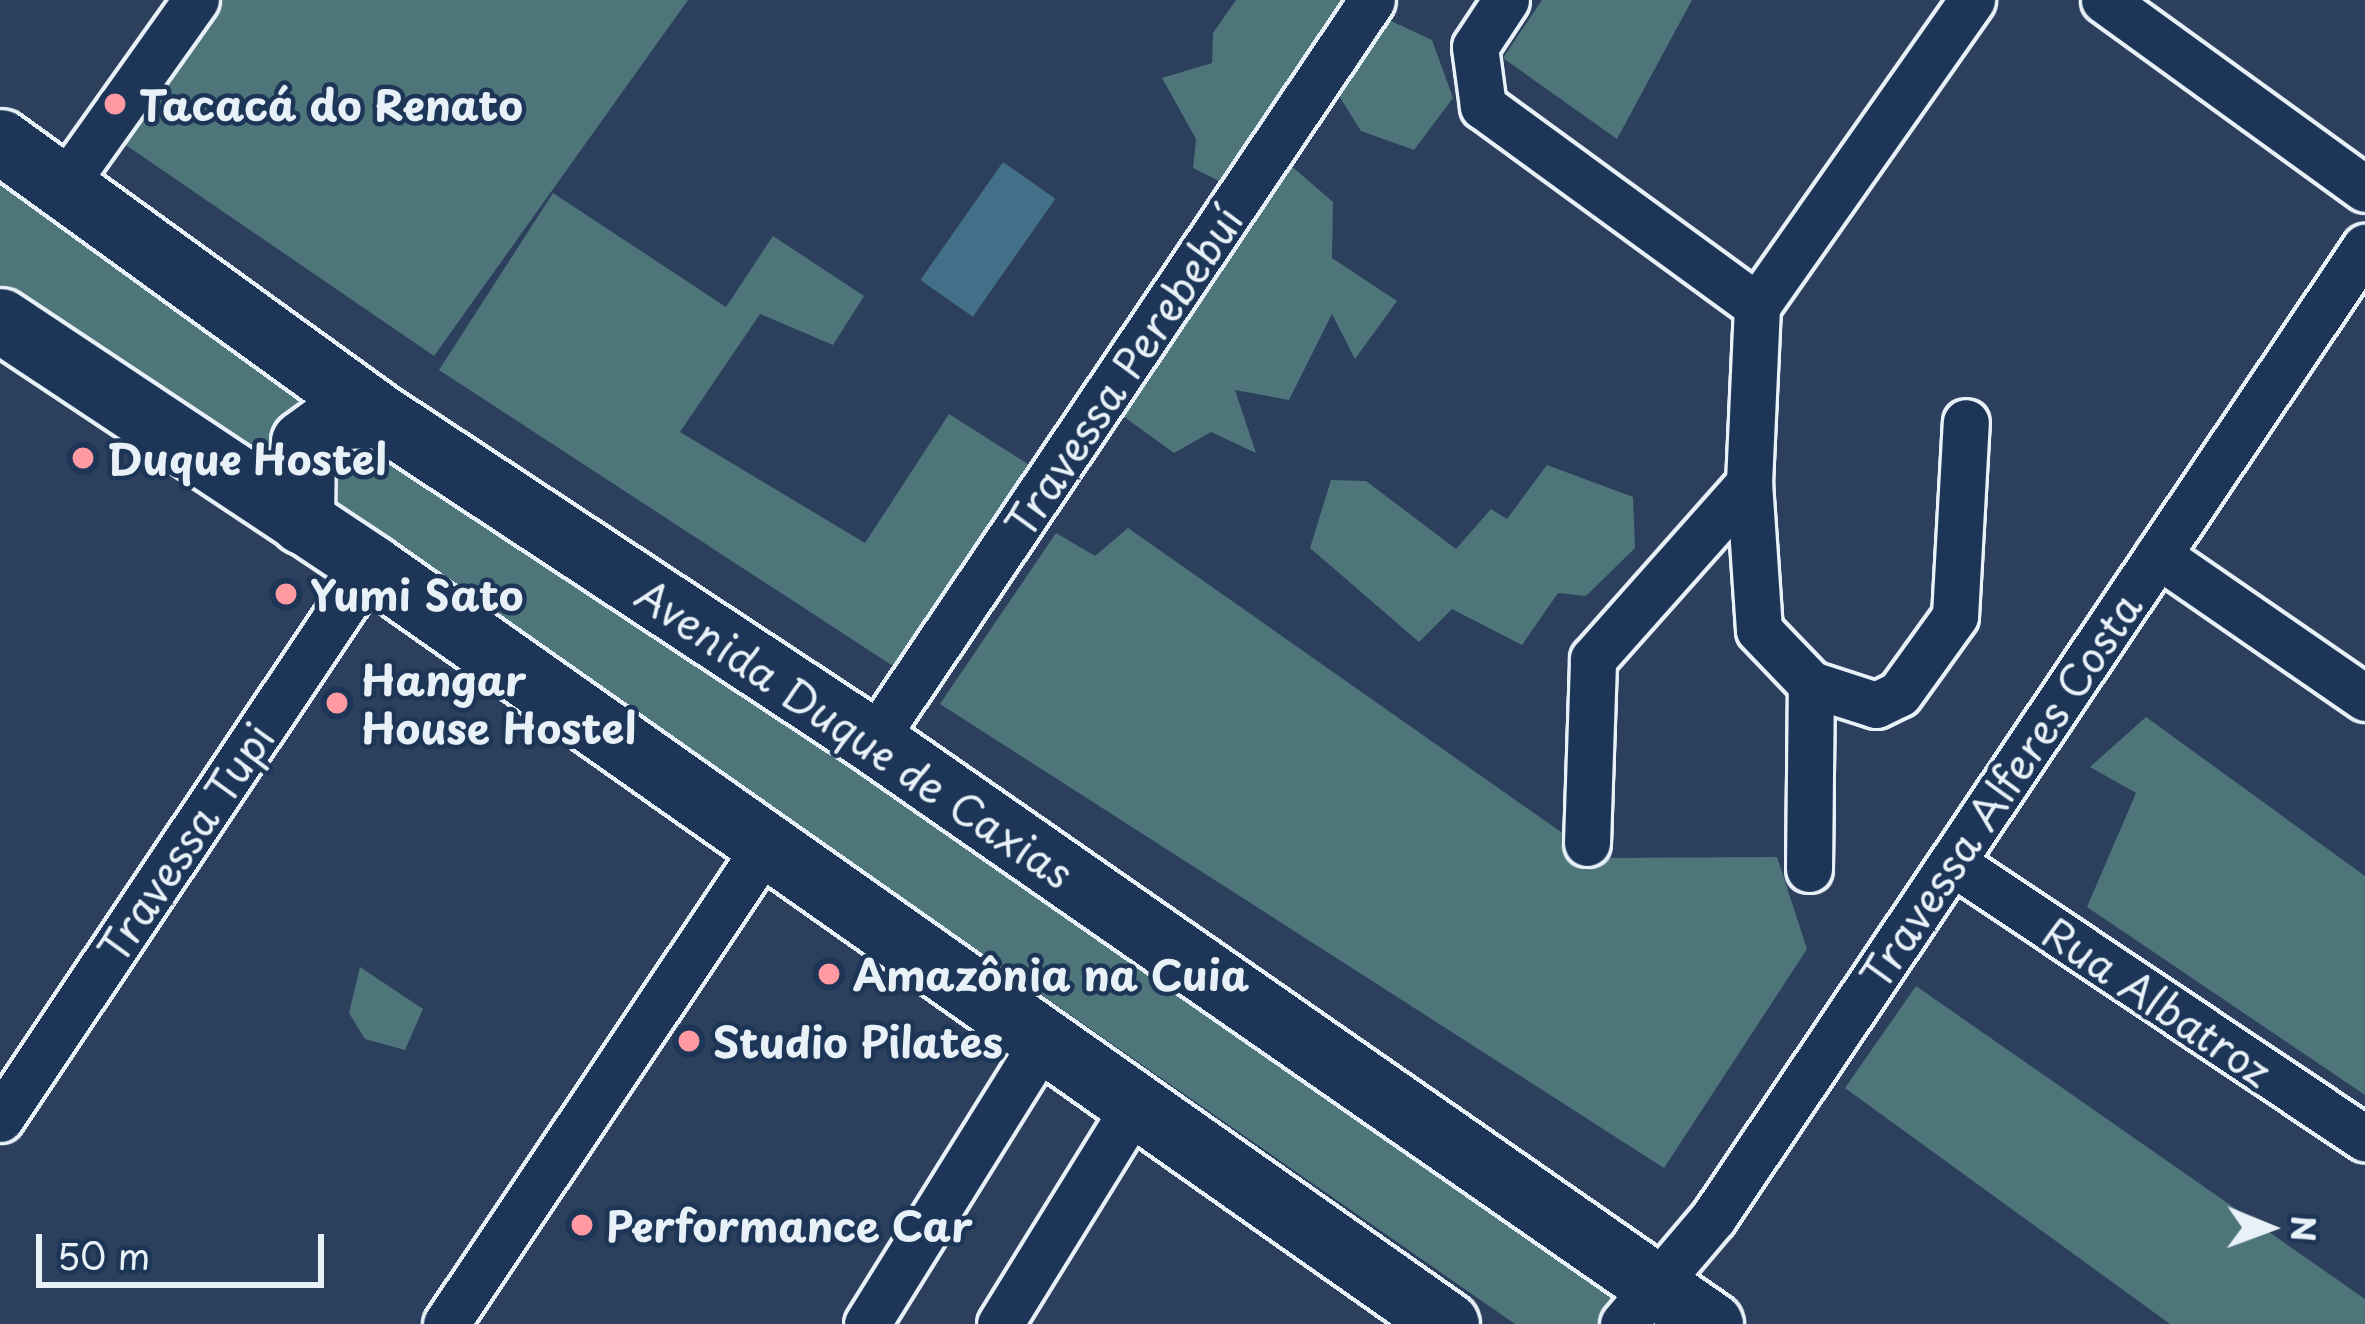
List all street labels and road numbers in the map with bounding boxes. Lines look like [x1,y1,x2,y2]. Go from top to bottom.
street label: Travessa Perebebuí [994,196,1252,546]
street label: Avenida Duque de Caxias [627,568,1083,898]
street label: Travessa Alferes Costa [1848,582,2152,998]
street label: Travessa Tupi [86,713,284,971]
street label: Rua Albatroz [2034,906,2282,1096]

